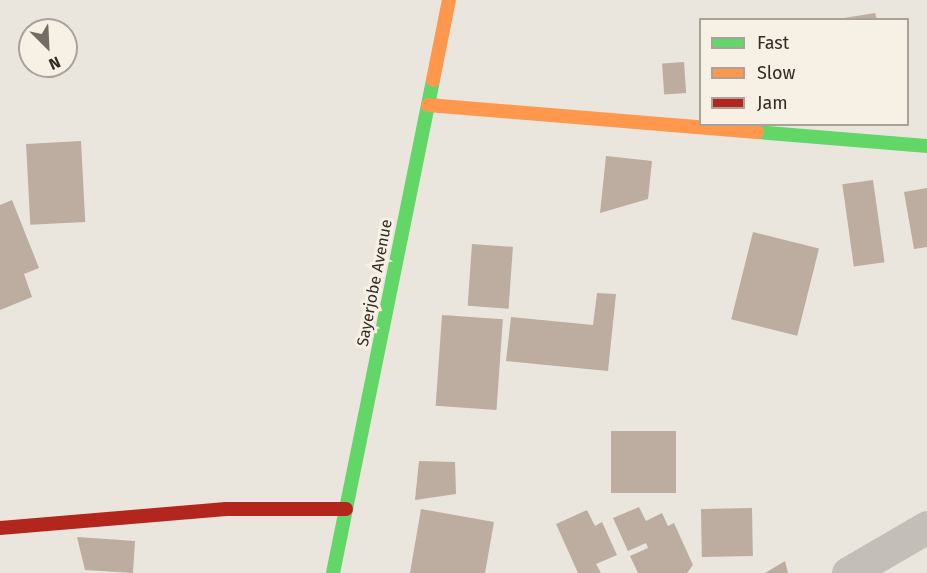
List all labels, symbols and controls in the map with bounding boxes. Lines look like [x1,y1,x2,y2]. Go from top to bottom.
north arrow [18,18,78,78]
legend [699,18,909,126]
text: Fast [757,32,789,54]
text: N [46,52,63,74]
text: Slow [757,62,795,84]
text: Jam [757,92,788,114]
street label: Sayerjobe Avenue [353,218,397,348]

